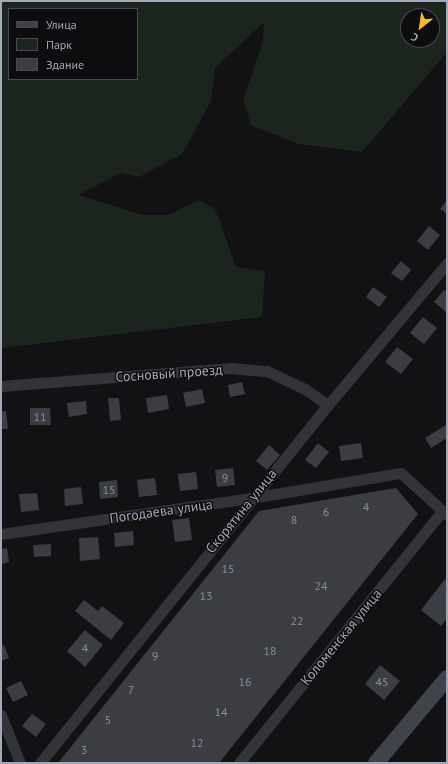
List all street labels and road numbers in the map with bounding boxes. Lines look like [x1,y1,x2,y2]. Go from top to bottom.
street label: Сосновый проезд [115,361,223,385]
street label: Скорятина улица [202,466,280,556]
street label: Погодаева улица [108,495,214,527]
street label: Коломенская улица [297,585,385,689]

